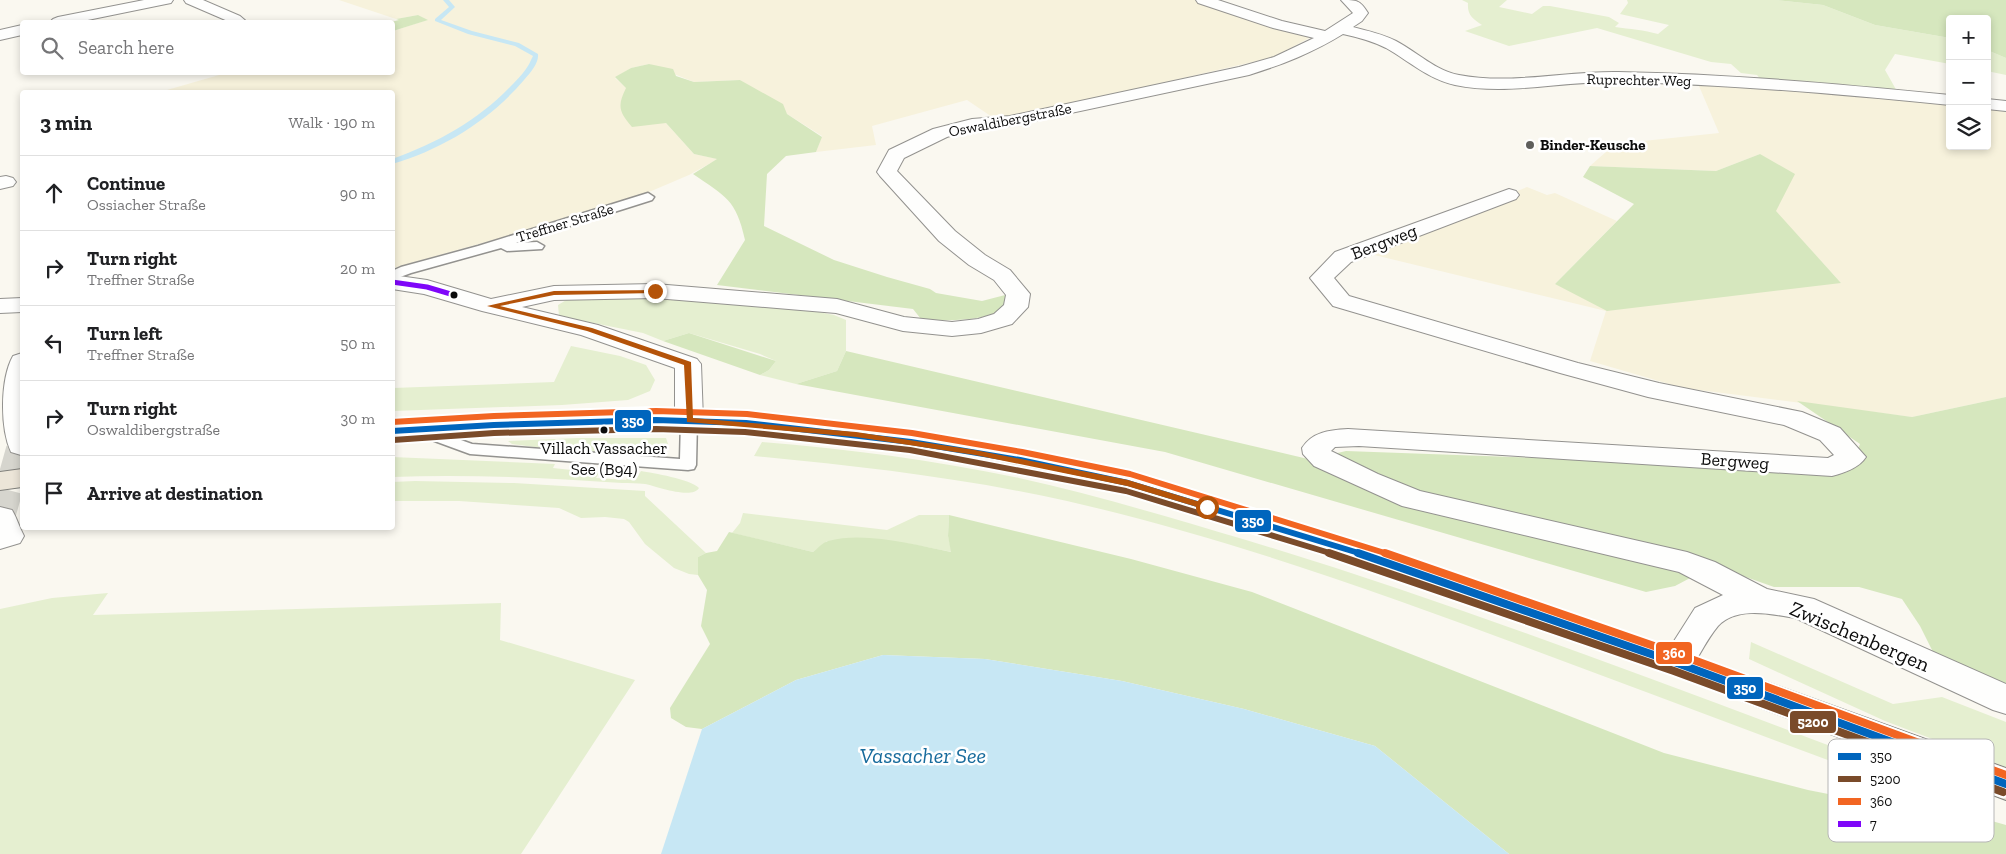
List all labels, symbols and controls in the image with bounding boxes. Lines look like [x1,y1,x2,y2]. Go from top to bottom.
map controls [1946,15,1991,150]
button: + [1946,15,1991,60]
search box [20,20,395,75]
icon: search [38,34,66,62]
text: Search here [78,36,174,59]
button: − [1946,60,1991,105]
street label: Ruprechter Weg [1586,70,1692,90]
street label: Oswaldibergstraße [947,99,1073,141]
button: layers [1946,105,1991,150]
text: 3 min [40,110,92,135]
text: Walk · 190 m [288,113,375,132]
place label: Binder-Keusche [1540,136,1646,154]
marker: Binder-Keusche [1524,139,1536,151]
text: Continue [87,172,165,195]
icon: ahead [40,179,68,207]
text: 90 m [340,184,375,203]
text: Ossiacher Straße [87,195,206,214]
street label: Treffner Straße [514,200,616,246]
street label: Bergweg [1348,219,1420,265]
text: Turn right [87,247,177,270]
icon: right [40,254,68,282]
text: 20 m [340,259,375,278]
text: Treffner Straße [87,270,194,289]
route end [644,280,667,303]
unlabelled marker [449,290,459,300]
text: Turn left [87,322,162,345]
icon: left [40,329,68,357]
text: 50 m [340,334,375,353]
text: Treffner Straße [87,345,194,364]
text: Turn right [87,397,177,420]
icon: right [40,404,68,432]
text: 30 m [341,409,375,428]
line badge: 350 [614,409,652,433]
text: 350 [622,413,644,430]
text: Oswaldibergstraße [87,420,220,439]
marker: Villach Vassacher See (B94) [599,425,609,435]
place label: Villach Vassacher See (B94) [540,438,667,479]
street label: Bergweg [1700,448,1770,474]
icon: arrive [40,479,68,507]
text: Arrive at destination [87,482,263,505]
route start [1196,496,1219,519]
line badge: 350 [1234,509,1272,533]
text: 350 [1242,513,1264,530]
street label: Zwischenbergen [1786,595,1934,677]
line badge: 360 [1655,641,1693,665]
text: 360 [1662,645,1686,662]
line badge: 350 [1726,676,1764,700]
text: 350 [1734,680,1756,697]
line badge: 5200 [1789,710,1837,734]
text: 5200 [1798,714,1828,731]
legend [1828,739,1994,842]
water label: Vassacher See [860,742,986,769]
text: 350 [1870,748,1892,765]
text: 5200 [1870,771,1901,788]
text: 360 [1870,793,1892,810]
text: 7 [1870,816,1877,833]

